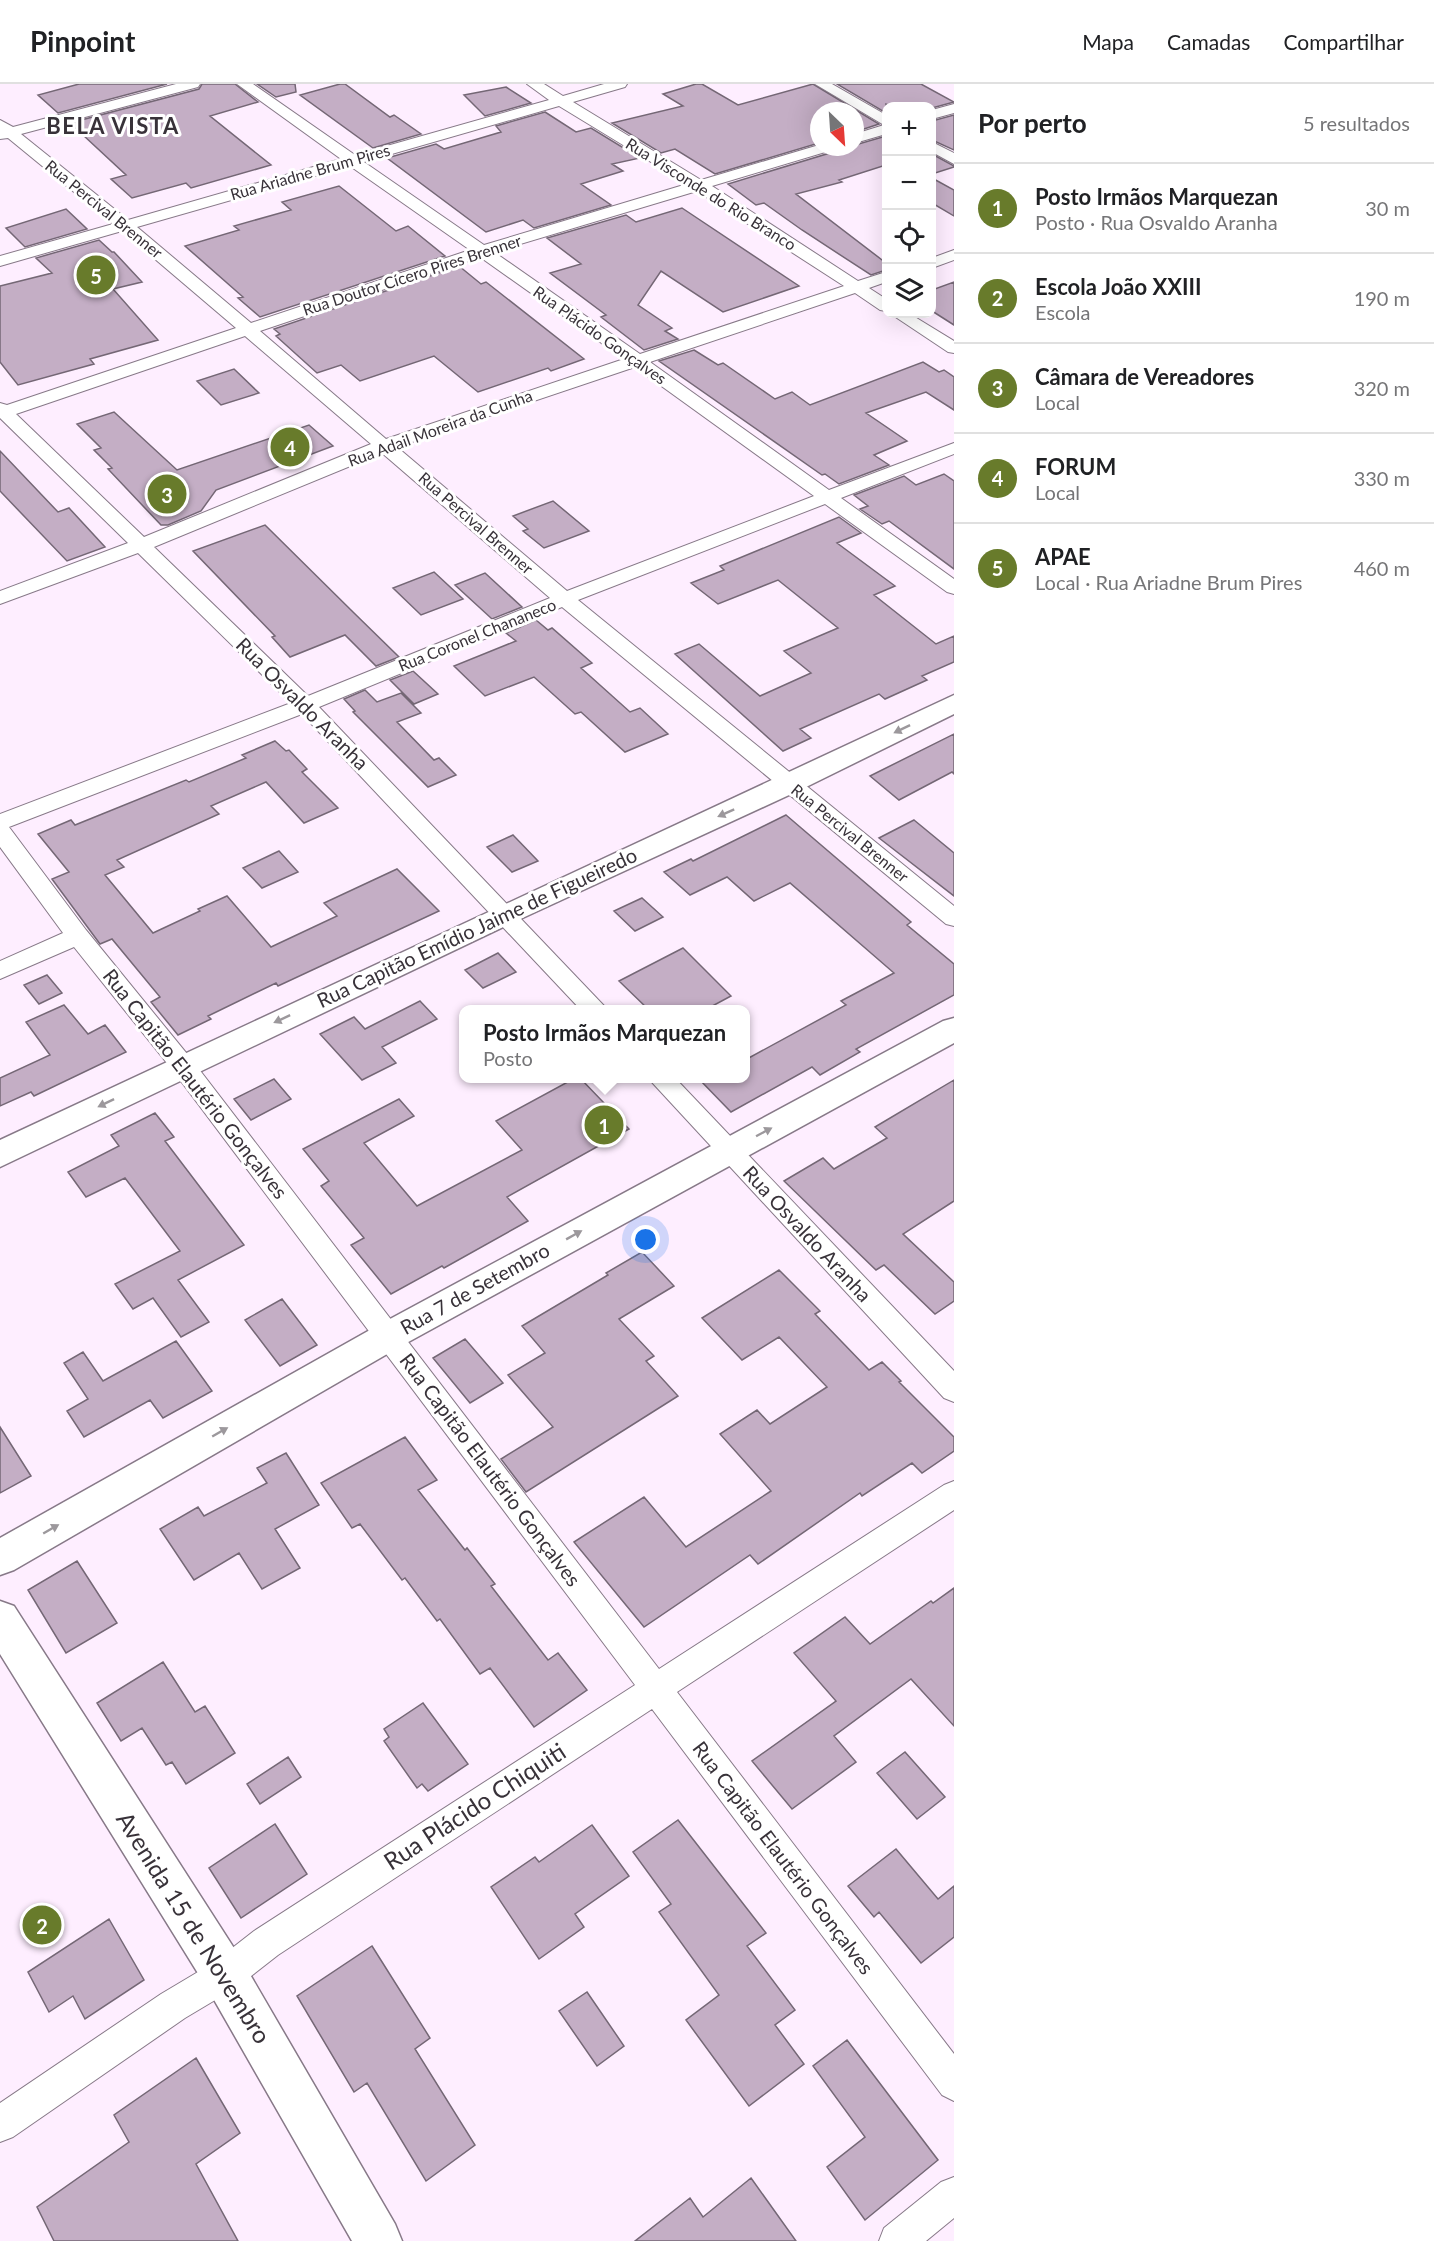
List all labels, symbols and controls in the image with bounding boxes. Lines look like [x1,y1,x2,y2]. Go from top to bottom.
text: Pinpoint [30,24,135,58]
text: Mapa [1082,29,1134,54]
text: Camadas [1167,29,1250,54]
text: Compartilhar [1283,29,1404,54]
north arrow [810,102,864,156]
map controls [882,102,936,318]
button: + [882,102,936,156]
text: Por perto [978,107,1087,139]
text: 5 resultados [1303,111,1410,135]
district label: BELA VISTA [46,112,180,139]
street label: Rua Visconde do Rio Branco [623,133,800,254]
street label: Rua Ariadne Brum Pires [228,140,392,203]
street label: Rua Percival Brenner [42,155,167,262]
button: − [882,156,936,210]
text: Posto Irmãos Marquezan [1035,183,1278,210]
text: 1 [992,196,1003,220]
text: 30 m [1365,196,1410,220]
button: locate [882,210,936,264]
text: Posto · Rua Osvaldo Aranha [1035,210,1278,234]
street label: Rua Doutor Cícero Pires Brenner [300,230,524,319]
pin: 5 [76,252,116,297]
button: layers [882,264,936,318]
text: Escola João XXIII [1035,273,1202,300]
street label: Rua Plácido Gonçalves [530,282,670,388]
text: 2 [992,286,1003,310]
text: 190 m [1354,286,1410,310]
text: Escola [1035,300,1090,324]
text: Câmara de Vereadores [1035,363,1254,390]
text: 3 [992,376,1003,400]
text: 320 m [1354,376,1410,400]
street label: Rua Adail Moreira da Cunha [345,385,535,470]
text: Local [1035,390,1080,414]
pin: 4 [270,424,310,470]
text: FORUM [1035,453,1116,480]
text: 4 [992,466,1003,490]
text: 330 m [1354,466,1410,490]
street label: Rua Percival Brenner [415,468,538,578]
pin: 3 [148,472,186,516]
text: Local [1035,480,1080,504]
text: APAE [1035,543,1091,570]
text: 5 [992,556,1003,580]
text: 460 m [1354,556,1410,580]
text: Local · Rua Ariadne Brum Pires [1035,570,1302,594]
street label: Rua Coronel Chananeco [395,594,558,675]
street label: Rua Osvaldo Aranha [232,632,374,774]
one-way arrow [893,724,910,734]
street label: Rua Percival Brenner [788,779,913,886]
one-way arrow [717,809,734,818]
street label: Rua Capitão Emídio Jaime de Figueiredo [313,842,640,1012]
street label: Rua Capitão Elautério Gonçalves [99,964,293,1203]
popup [459,1005,750,1083]
one-way arrow [274,1015,291,1024]
text: Posto Irmãos Marquezan [483,1019,726,1046]
text: Posto [483,1046,533,1070]
one-way arrow [98,1099,115,1108]
pin: 1 [584,1102,624,1148]
one-way arrow [755,1127,772,1137]
street label: Rua Osvaldo Aranha [739,1160,877,1306]
your location [631,1225,660,1254]
one-way arrow [566,1230,583,1240]
street label: Rua 7 de Setembro [396,1237,553,1339]
street label: Rua Capitão Elautério Gonçalves [395,1348,586,1590]
one-way arrow [212,1427,228,1438]
one-way arrow [43,1524,59,1535]
street label: Rua Plácido Chiquiti [378,1736,571,1875]
street label: Rua Capitão Elautério Gonçalves [688,1736,879,1978]
street label: Avenida 15 de Novembro [111,1806,278,2048]
pin: 2 [22,1902,62,1948]

